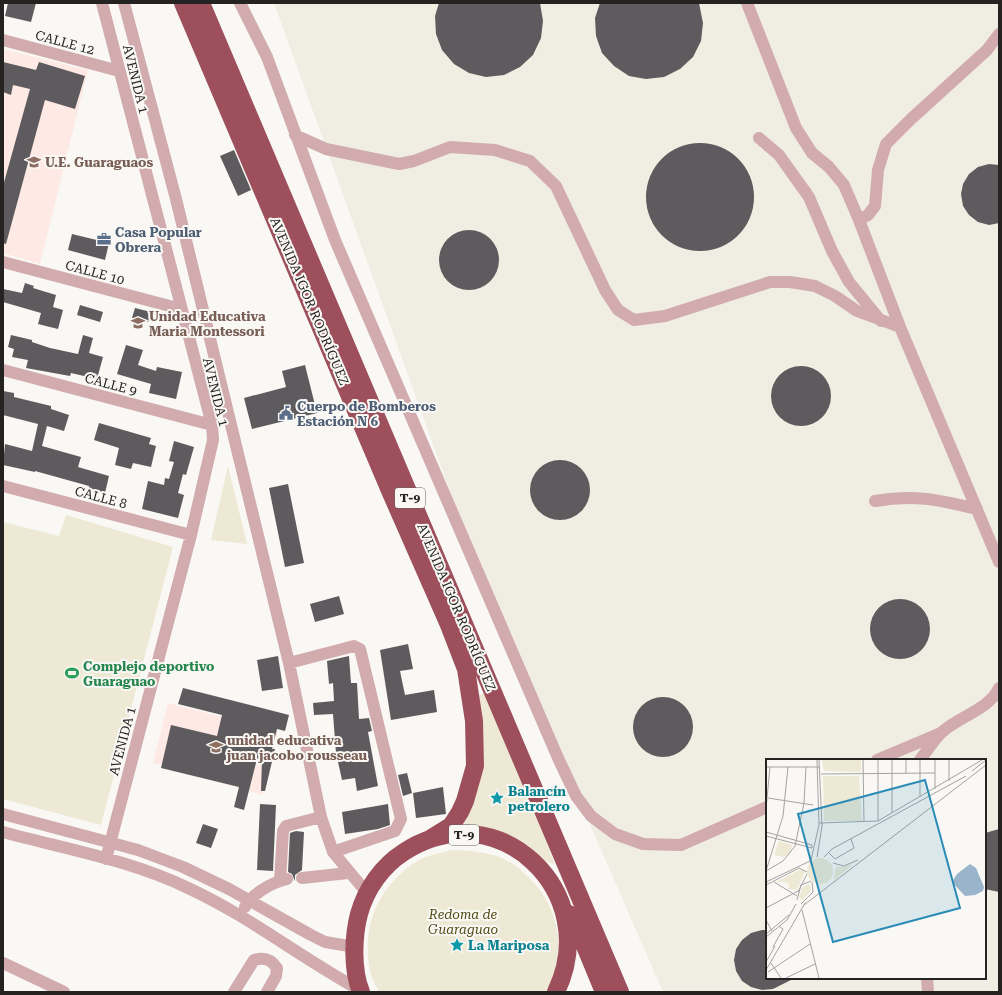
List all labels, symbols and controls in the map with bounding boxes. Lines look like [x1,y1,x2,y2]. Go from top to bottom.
street label: CALLE 12 [34,27,96,58]
street label: AVENIDA 1 [120,43,151,115]
school or university icon: U.E. Guaraguaos [26,154,42,170]
place label: U.E. Guaraguaos [45,155,153,170]
street label: AVENIDA IGOR RODRÍGUEZ [267,215,353,387]
place label: Casa Popular Obrera [115,225,202,255]
office icon: Casa Popular Obrera [96,231,112,247]
street label: CALLE 10 [64,257,126,288]
place label: Unidad Educativa Maria Montessori [149,309,266,339]
school or university icon: Unidad Educativa Maria Montessori [130,315,146,331]
street label: AVENIDA 1 [200,356,231,428]
street label: CALLE 9 [83,370,139,399]
place label: Cuerpo de Bomberos Estación N 6 [297,399,436,429]
public building icon: Cuerpo de Bomberos Estación N 6 [278,405,294,421]
street label: CALLE 8 [73,483,129,512]
road number: T-9 [395,488,425,508]
street label: AVENIDA IGOR RODRÍGUEZ [414,521,500,693]
place label: Complejo deportivo Guaraguao [83,659,215,689]
sports icon: Complejo deportivo Guaraguao [64,665,80,681]
street label: AVENIDA 1 [106,705,139,777]
place label: unidad educativa juan jacobo rousseau [225,733,368,763]
school or university icon: unidad educativa juan jacobo rousseau [208,739,224,755]
inset map [766,759,986,979]
place label: Balancín petrolero [508,784,570,814]
place icon: Balancín petrolero [489,790,505,806]
road number: T-9 [449,825,479,845]
park label: Redoma de Guaraguao [428,907,498,937]
place icon: La Mariposa [449,937,465,953]
place label: La Mariposa [468,938,550,953]

